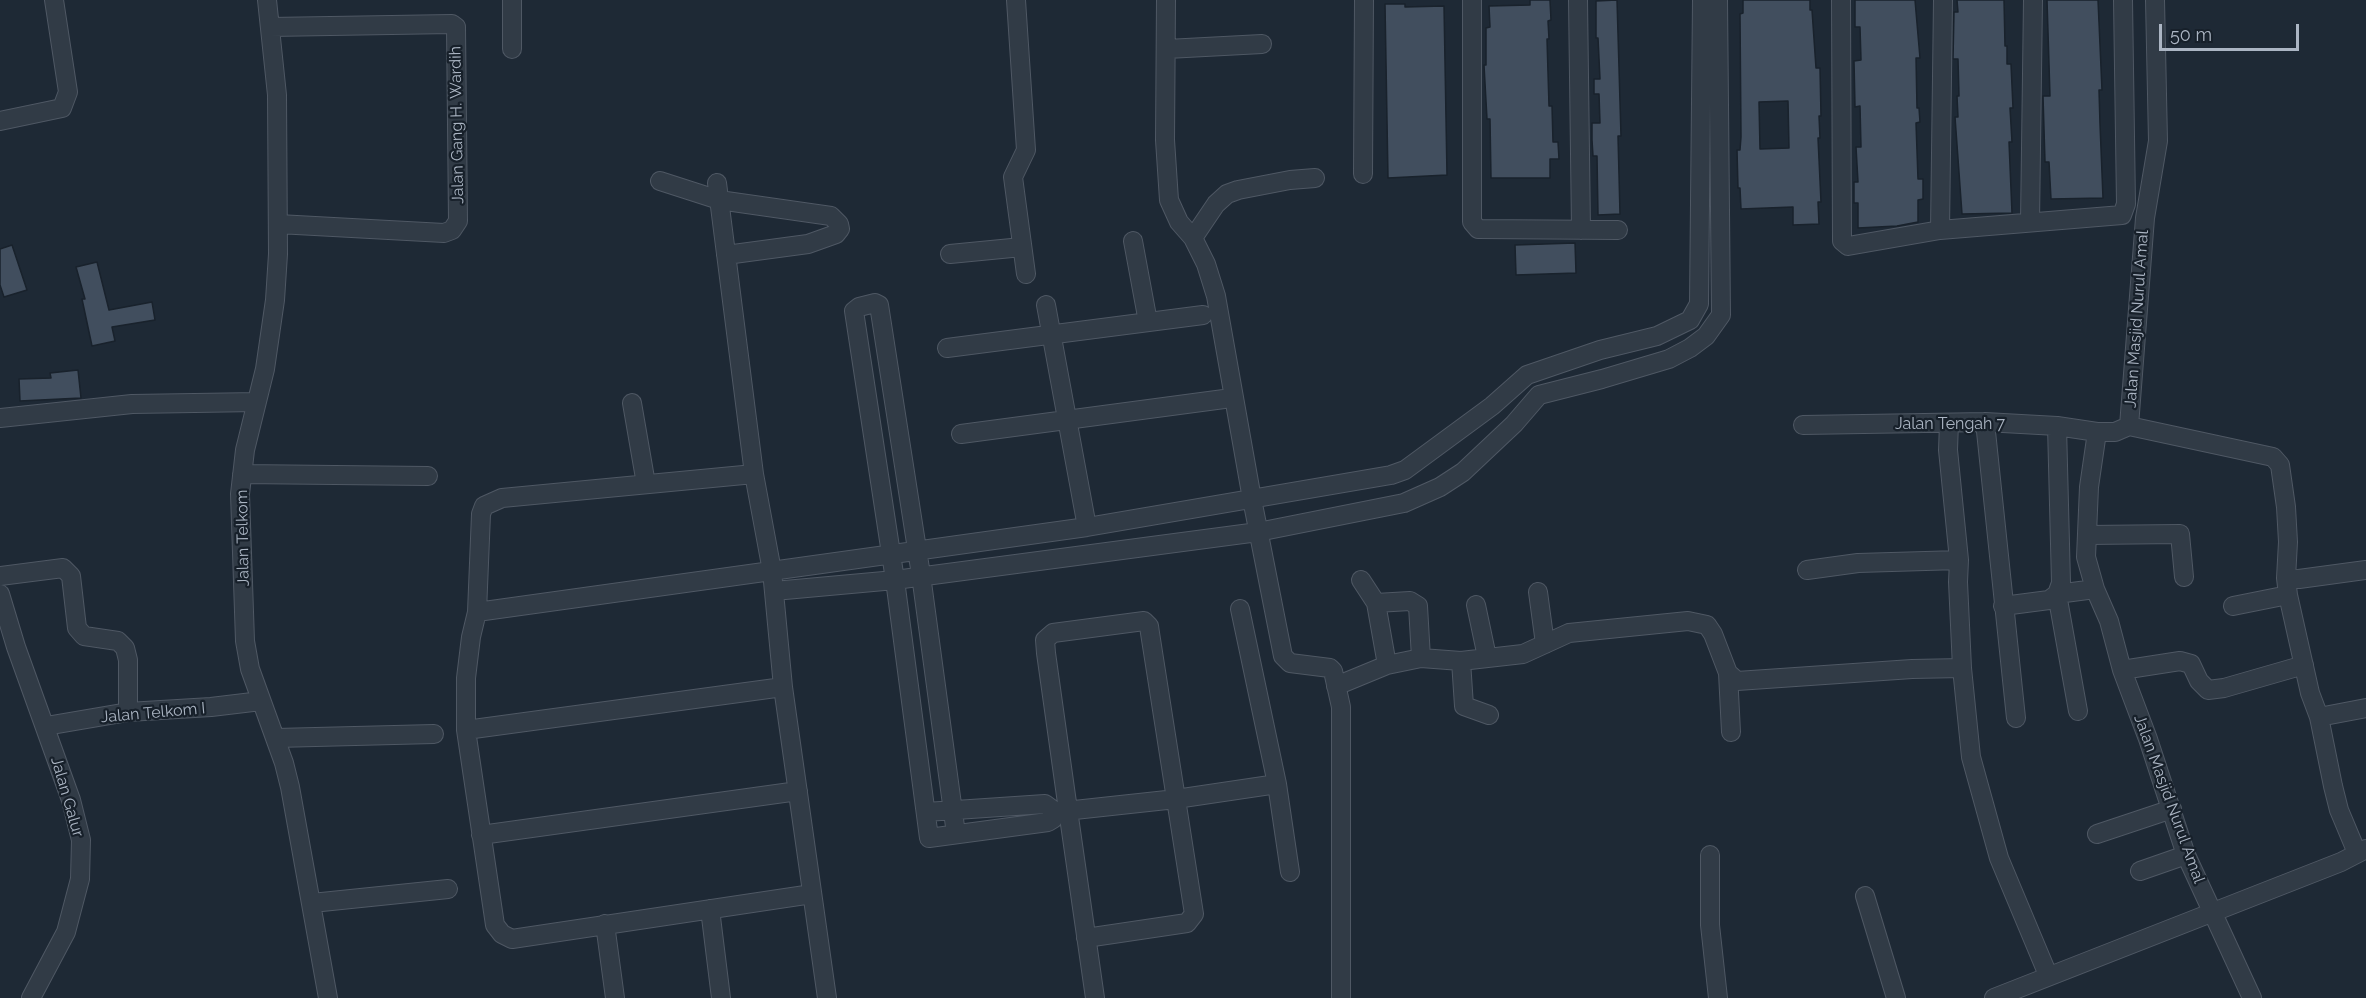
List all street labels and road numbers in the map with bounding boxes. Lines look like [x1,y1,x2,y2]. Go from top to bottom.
street label: Jalan Gang H. Wardih [446,46,468,204]
street label: Jalan Masjid Nurul Amal [2121,229,2153,409]
street label: Jalan Tengah 7 [1895,414,2005,434]
street label: Jalan Telkom [233,489,253,587]
street label: Jalan Telkom I [100,699,206,727]
street label: Jalan Masjid Nurul Amal [2129,712,2209,886]
street label: Jalan Galur [46,755,88,839]

